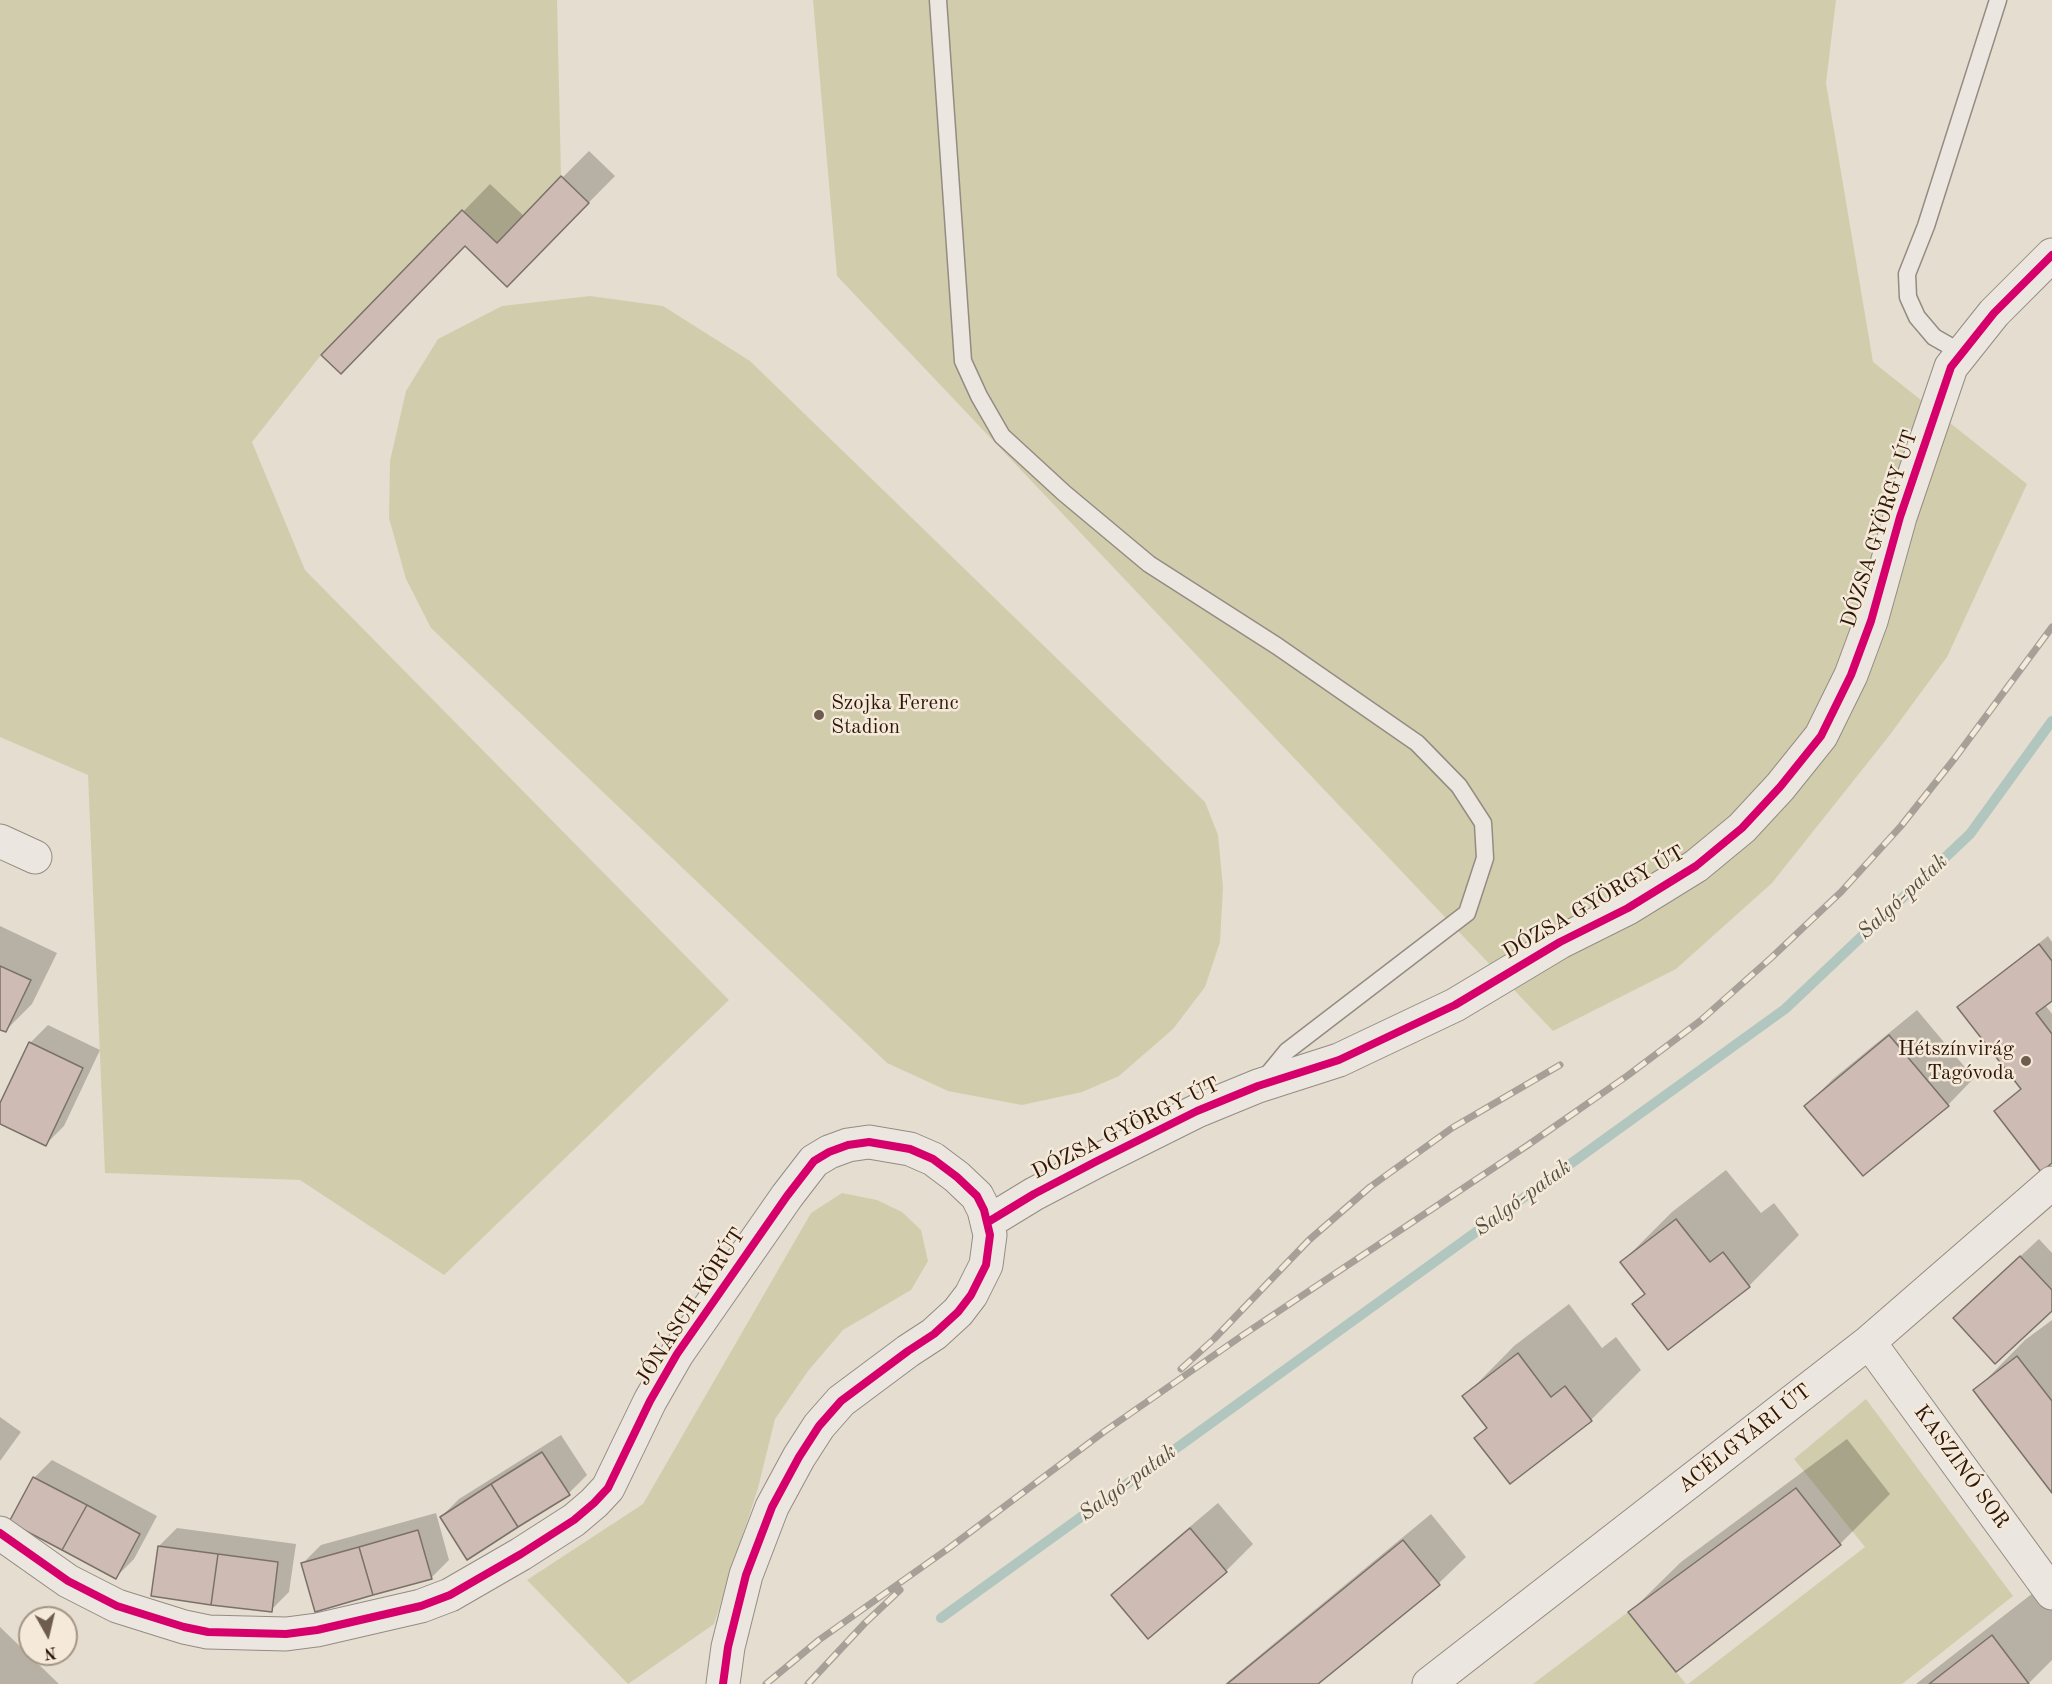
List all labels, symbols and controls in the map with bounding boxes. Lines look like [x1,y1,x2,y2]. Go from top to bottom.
street label: DÓZSA GYÖRGY ÚT [1836,427,1924,631]
place label: Szojka Ferenc Stadion [831,690,959,740]
marker: Szojka Ferenc Stadion [812,708,826,722]
street label: DÓZSA GYÖRGY ÚT [1498,841,1690,965]
water label: Salgó-patak [1852,848,1954,946]
place label: Hétszínvirág Tagóvoda [1898,1036,2014,1086]
marker: Hétszínvirág Tagóvoda [2019,1054,2033,1068]
street label: DÓZSA GYÖRGY ÚT [1028,1073,1224,1185]
water label: Salgó-patak [1469,1154,1577,1242]
street label: JÓNÁSCH KÖRÚT [631,1224,751,1390]
street label: ACÉLGYÁRI ÚT [1673,1379,1817,1499]
street label: KASZINÓ SOR [1908,1400,2014,1534]
water label: Salgó-patak [1074,1439,1182,1527]
north arrow [18,1606,78,1666]
text: N [43,1643,57,1661]

